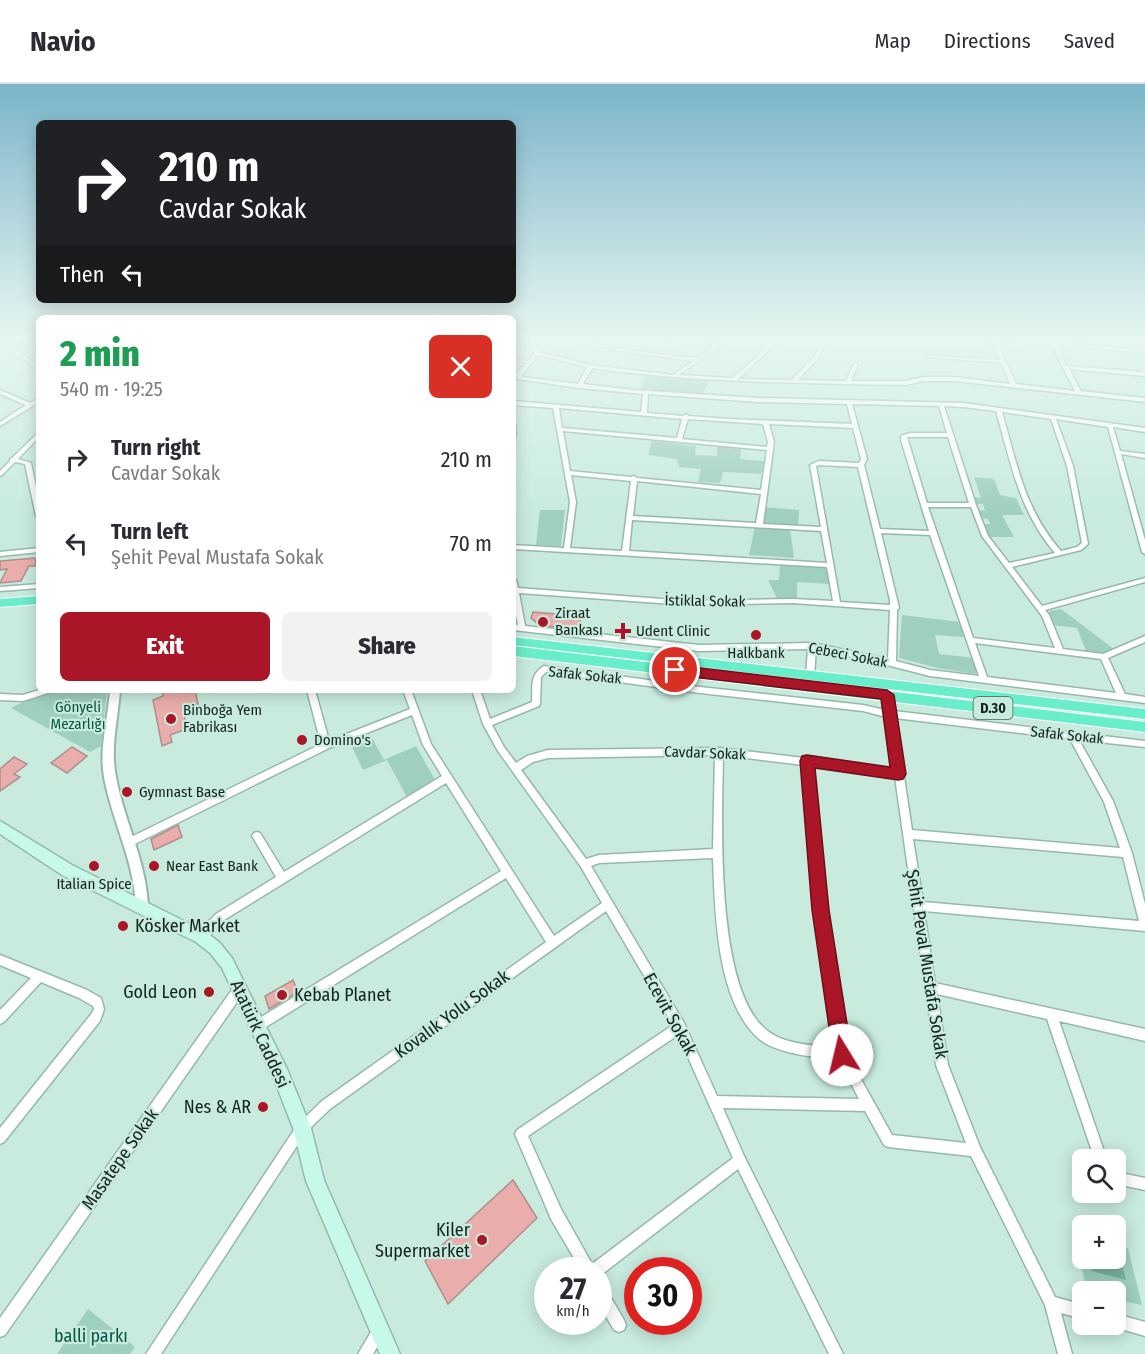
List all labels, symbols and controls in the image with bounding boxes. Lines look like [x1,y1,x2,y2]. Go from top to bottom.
text: Navio [30,25,96,58]
text: Map [874,28,911,54]
text: Directions [944,28,1031,54]
text: Saved [1064,28,1115,54]
text: 210 m [159,142,259,192]
icon: right [60,144,138,222]
text: Cavdar Sokak [159,193,306,225]
icon: left [116,258,149,291]
text: Then [60,261,104,288]
text: 2 min [60,332,140,376]
button: close [429,335,492,398]
text: 540 m · 19:25 [60,377,163,401]
text: Turn right [111,434,200,461]
icon: right [60,443,93,476]
text: 210 m [441,446,492,473]
text: Cavdar Sokak [111,461,220,485]
text: Turn left [111,518,189,545]
icon: left [60,527,93,560]
text: 70 m [450,530,492,557]
text: Şehit Peval Mustafa Sokak [111,545,324,569]
street label: İstiklal Sokak [664,591,746,611]
place label: Ziraat Bankası [555,604,603,639]
button: Exit [60,612,270,681]
button: Share [282,612,492,681]
marker: Ziraat Bankası [536,615,550,629]
marker: Udent Clinic [614,622,632,640]
place label: Udent Clinic [636,622,711,640]
marker: Halkbank [749,628,763,642]
street label: Cebeci Sokak [807,639,889,671]
pin [649,644,700,695]
place label: Halkbank [727,644,785,662]
icon: arrive [658,653,691,686]
street label: Safak Sokak [548,662,622,688]
road number: D.30 [974,697,1012,719]
park label: Gönyeli Mezarlığı [51,698,105,733]
place label: Binboğa Yem Fabrikası [183,701,262,736]
marker: Binboğa Yem Fabrikası [164,712,178,726]
street label: Safak Sokak [1030,722,1104,748]
place label: Domino's [314,731,371,749]
marker: Domino's [295,733,309,747]
street label: Cavdar Sokak [664,743,746,763]
place label: Gymnast Base [139,783,225,801]
marker: Gymnast Base [120,785,134,799]
place label: Near East Bank [166,857,258,875]
marker: Italian Spice [87,859,101,873]
marker: Near East Bank [147,859,161,873]
street label: Şehit Peval Mustafa Sokak [901,868,953,1061]
place label: Italian Spice [56,875,132,893]
place label: Kösker Market [135,915,240,937]
marker: Kösker Market [116,919,130,933]
street label: Kovalık Yolu Sokak [390,965,514,1063]
street label: Ecevit Sokak [638,969,702,1060]
street label: Atatürk Caddesi [225,977,295,1091]
place label: Gold Leon [123,981,197,1003]
place label: Kebab Planet [294,984,391,1006]
marker: Gold Leon [202,985,216,999]
marker: Kebab Planet [275,988,289,1002]
position arrow [810,1023,874,1087]
place label: Nes & AR [184,1096,251,1118]
marker: Nes & AR [256,1100,270,1114]
street label: Masatepe Sokak [77,1104,163,1214]
map controls [1072,1149,1126,1335]
button: search [1072,1149,1126,1203]
button: + [1072,1215,1126,1269]
place label: Kiler Supermarket [375,1219,471,1262]
marker: Kiler Supermarket [475,1233,489,1247]
speed limit sign: 30 [624,1257,702,1335]
text: 27 [560,1271,586,1307]
button: − [1072,1281,1126,1335]
text: km/h [556,1302,590,1320]
park label: balli parkı [54,1325,128,1347]

